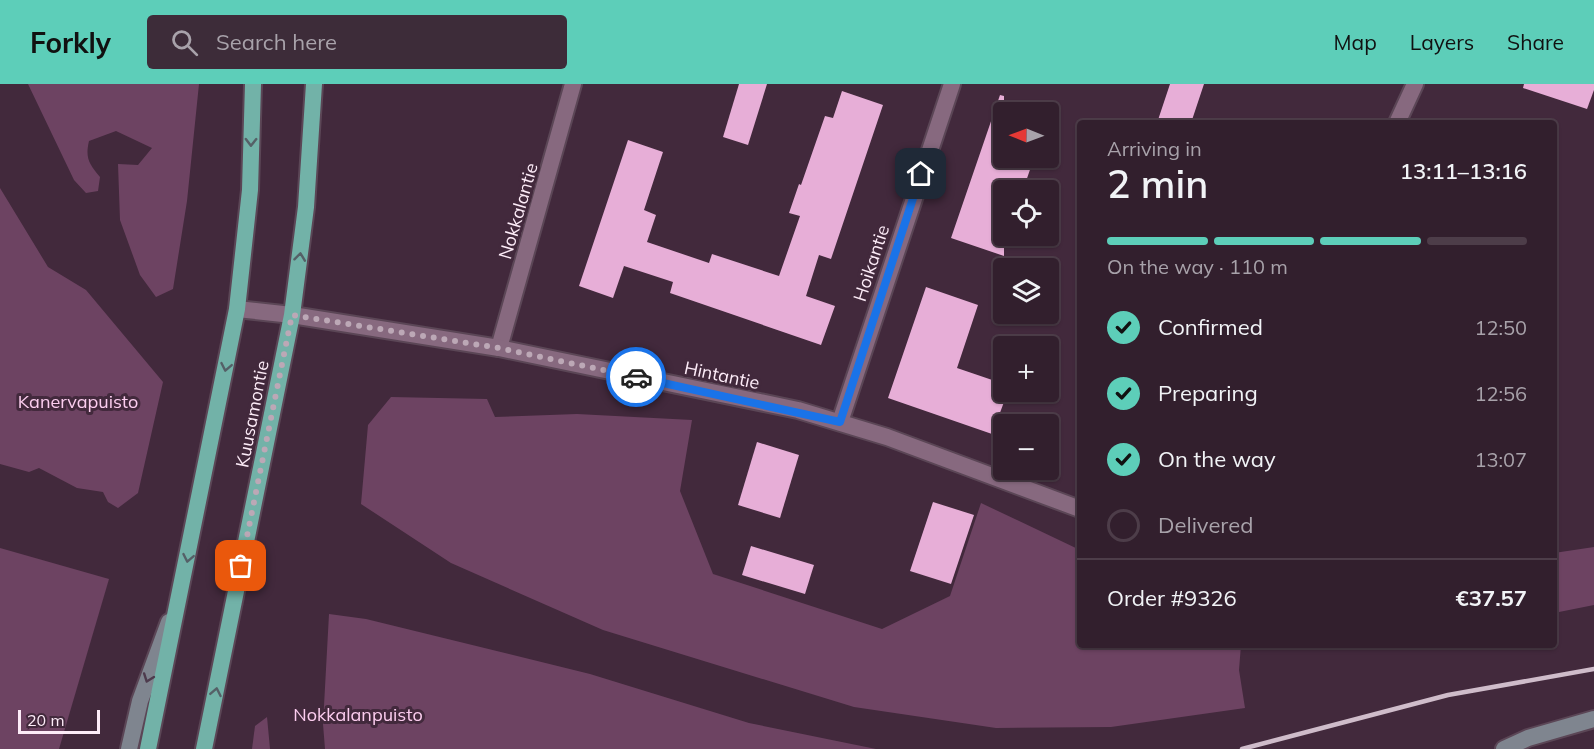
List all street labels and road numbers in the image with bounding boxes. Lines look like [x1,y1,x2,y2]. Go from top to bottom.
street label: Nokkalantie [493,160,543,262]
street label: Hoikantie [848,222,894,304]
street label: Hintantie [682,356,762,394]
street label: Kuusamontie [230,358,274,470]

